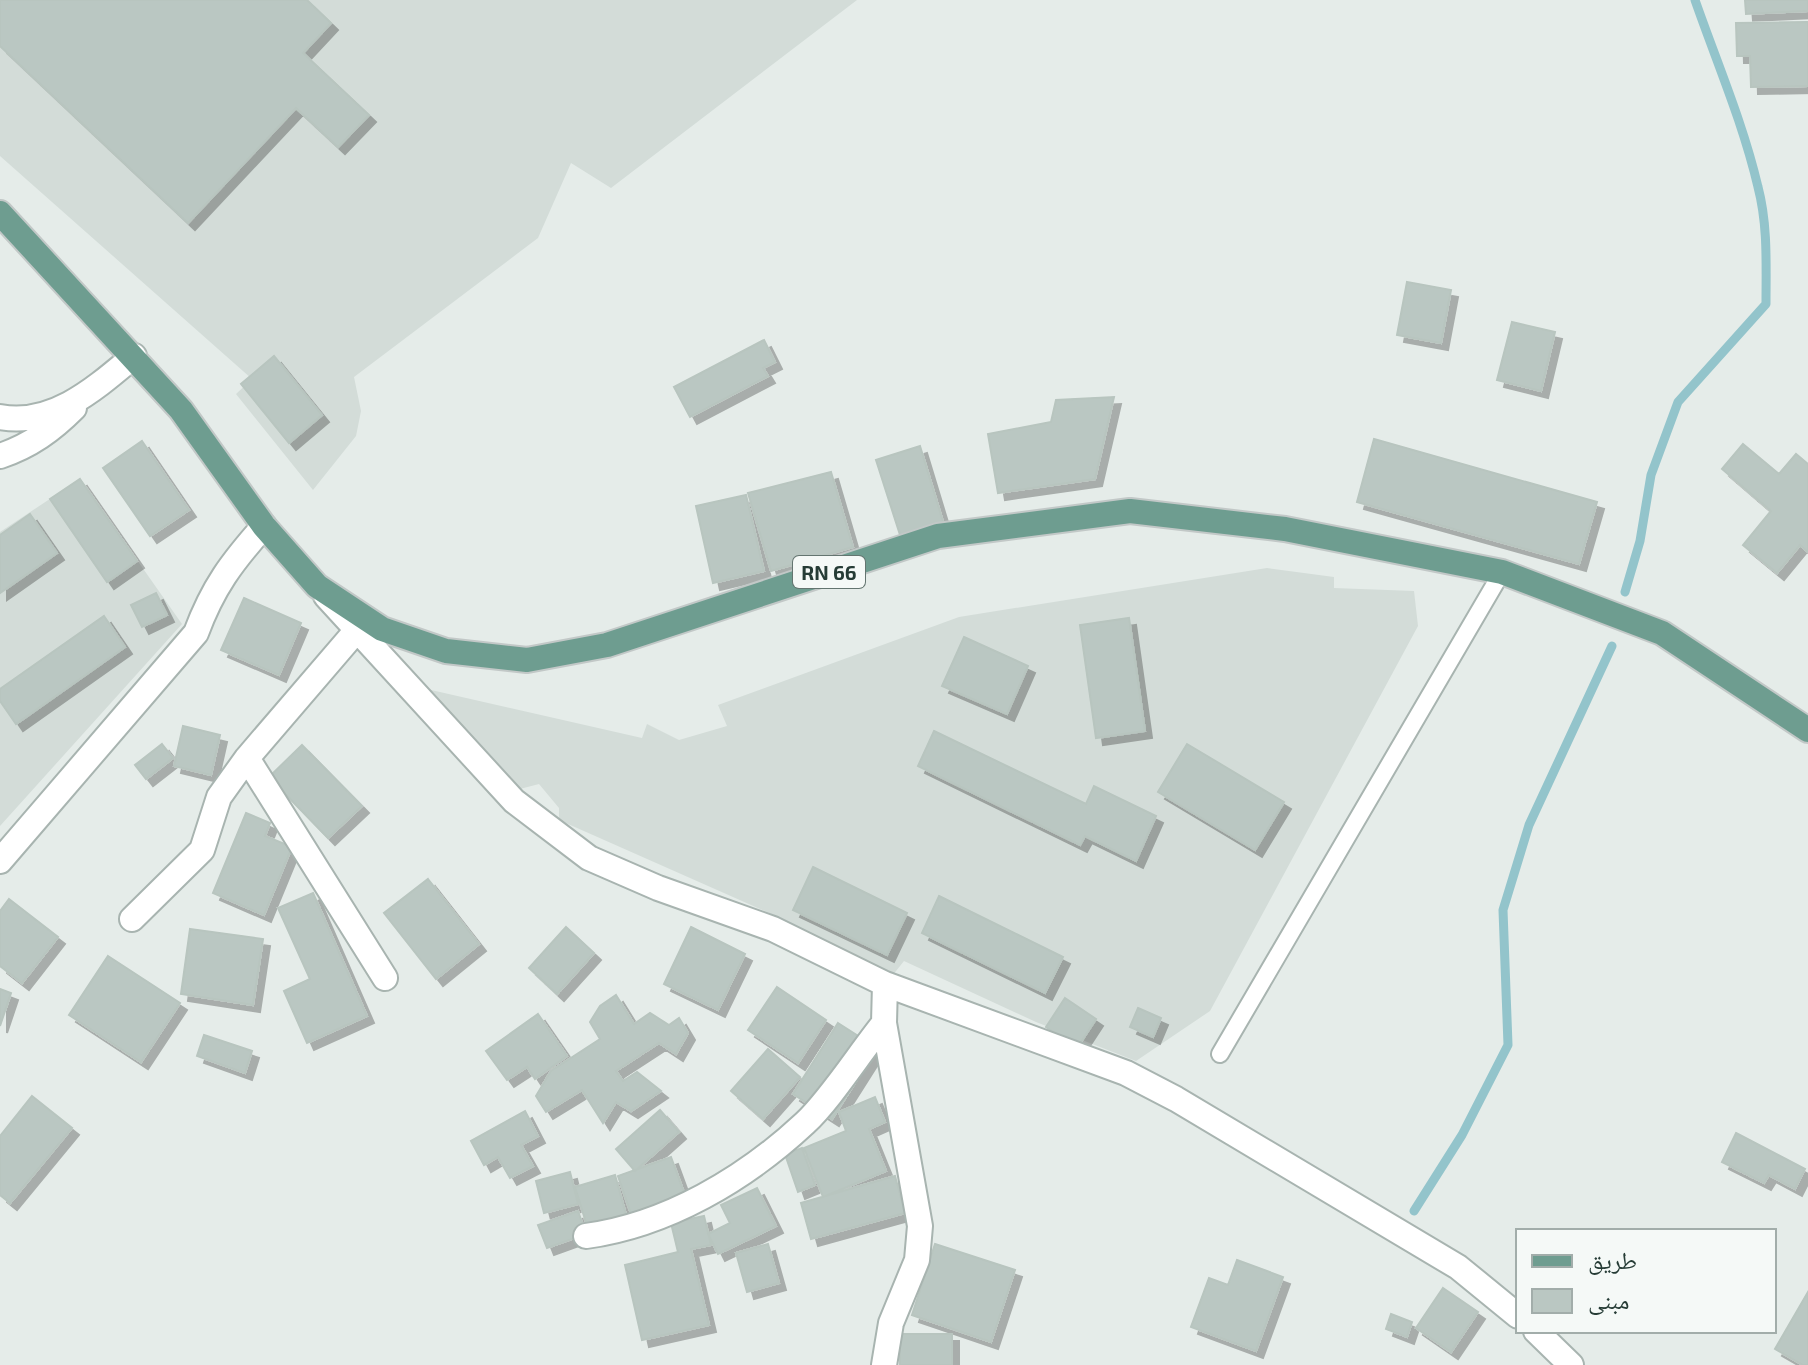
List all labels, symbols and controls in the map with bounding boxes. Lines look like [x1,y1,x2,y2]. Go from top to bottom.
road number: RN 66 [793,556,865,588]
legend [1516,1229,1776,1333]
text: طريق [1588,1245,1637,1275]
text: مبنى [1588,1285,1629,1315]

